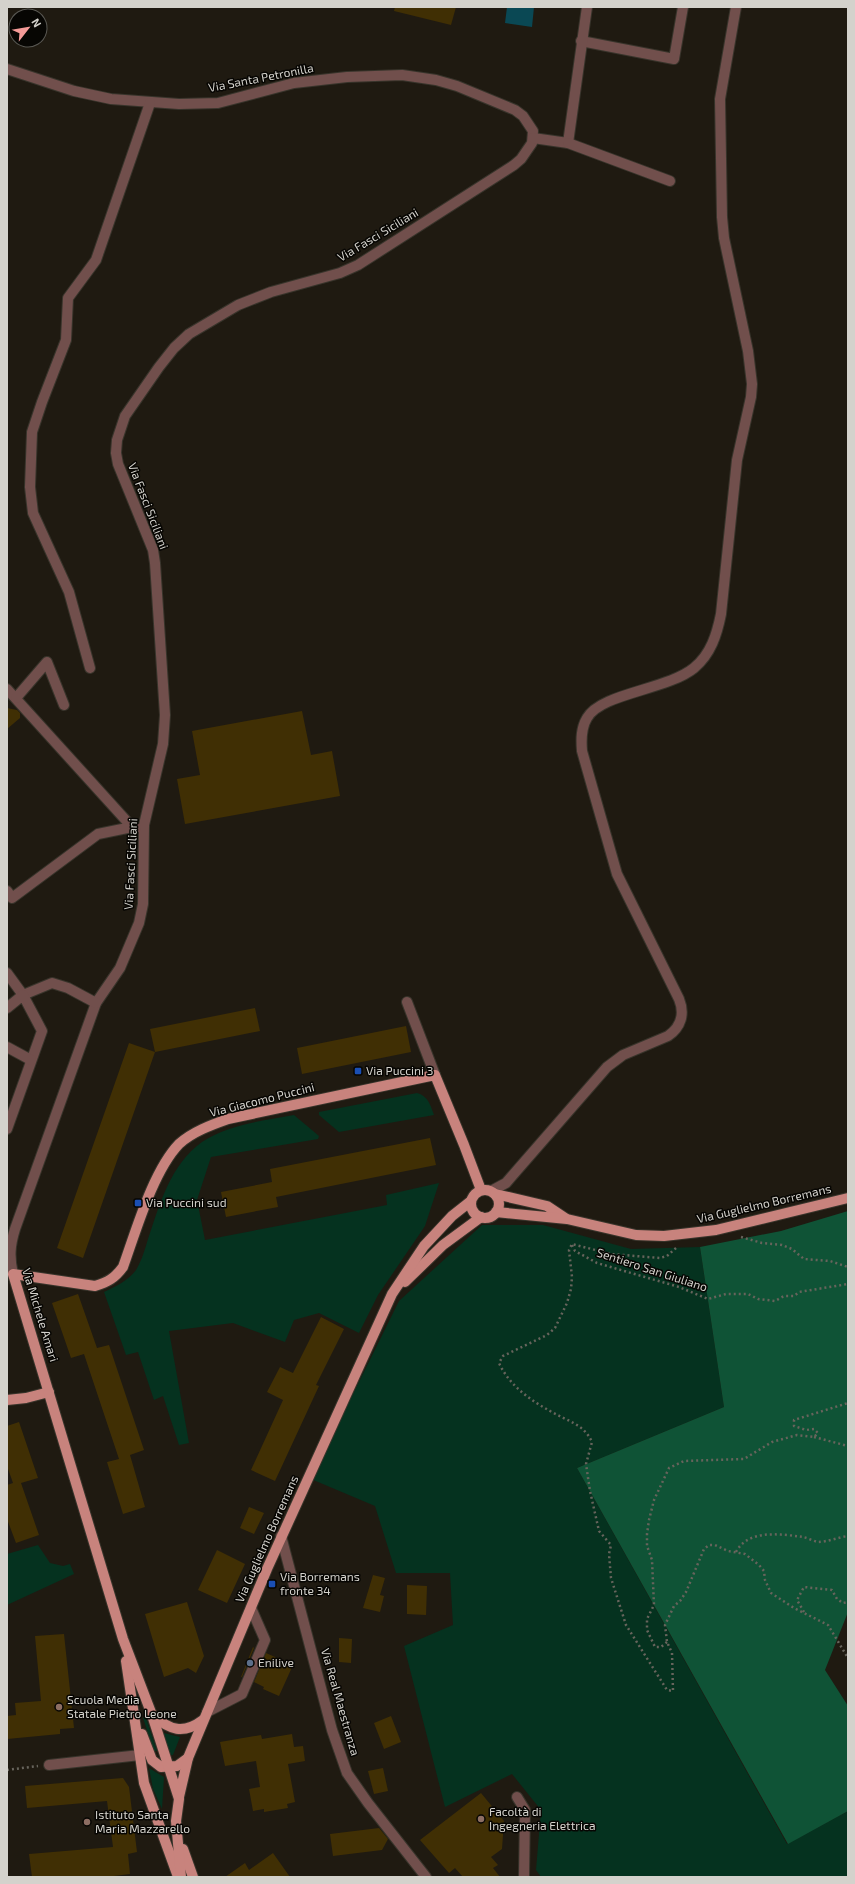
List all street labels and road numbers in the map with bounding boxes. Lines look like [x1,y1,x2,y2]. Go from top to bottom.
street label: Via Santa Petronilla [207,60,315,94]
street label: Via Fasci Siciliani [335,205,420,264]
street label: Via Fasci Siciliani [126,460,172,551]
street label: Via Fasci Siciliani [121,818,139,910]
street label: Via Giacomo Puccini [208,1079,316,1119]
street label: Via Guglielmo Borremans [695,1181,832,1225]
street label: Sentiero San Giuliano [595,1245,710,1294]
street label: Via Michele Amari [20,1266,62,1363]
street label: Via Guglielmo Borremans [232,1473,300,1604]
street label: Via Real Maestranza [319,1646,363,1757]

